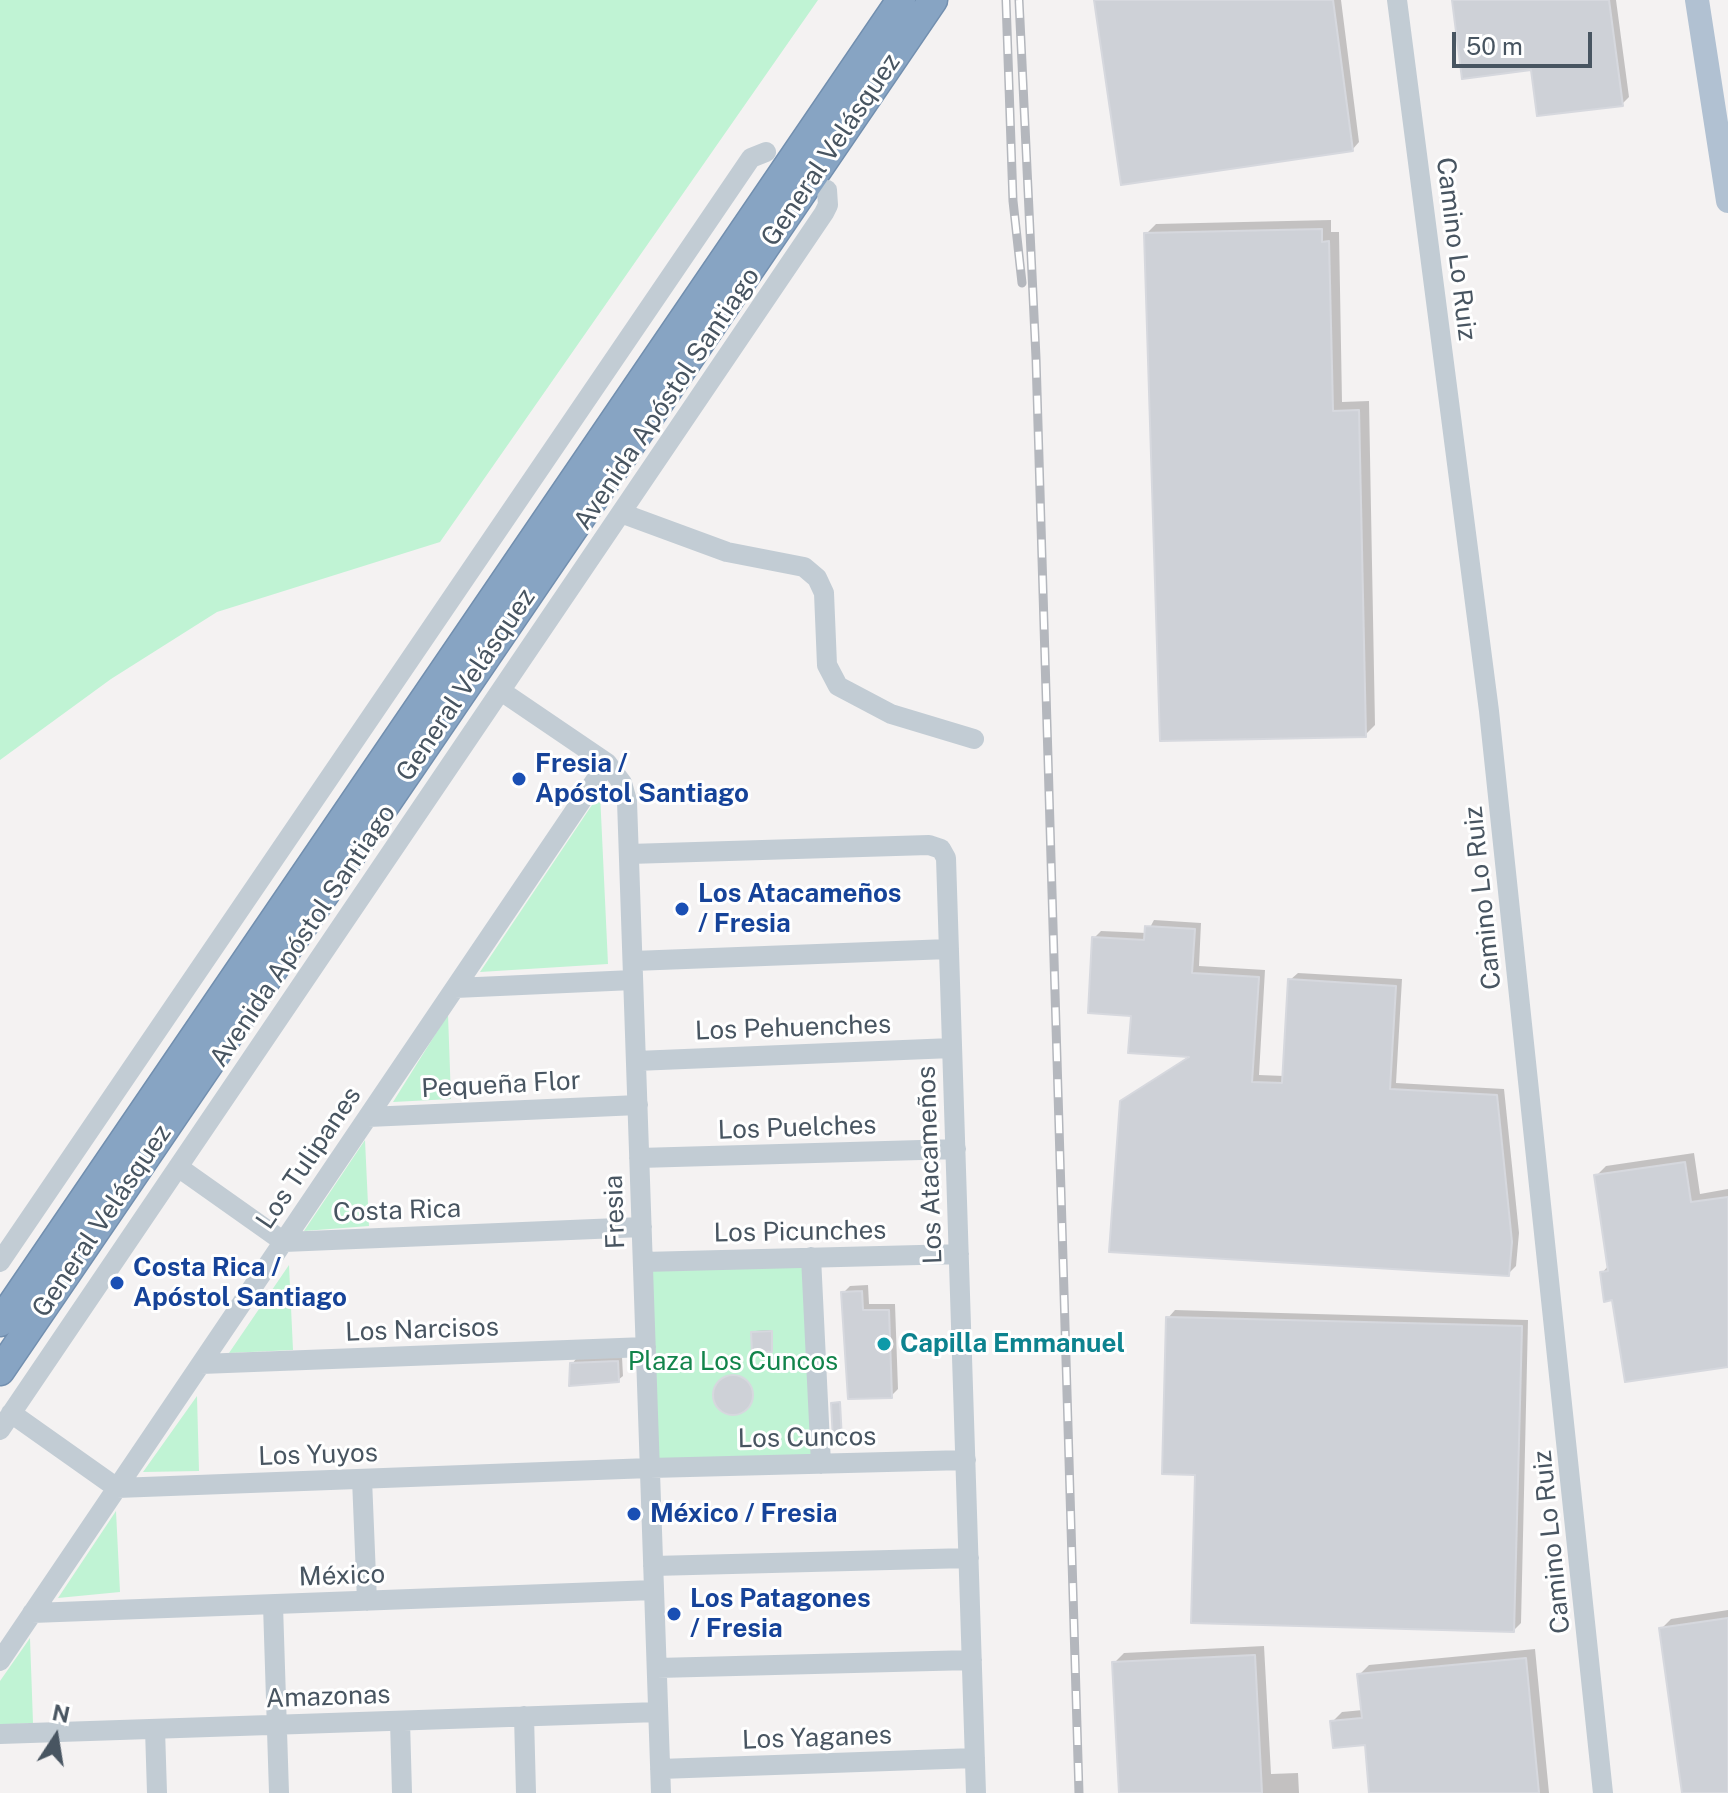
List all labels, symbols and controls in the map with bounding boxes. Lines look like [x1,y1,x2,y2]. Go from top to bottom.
scale bar [1456,16,1596,66]
text: 50 m [1466,32,1523,60]
street label: General Velásquez [755,48,907,252]
street label: Camino Lo Ruiz [1429,156,1483,342]
street label: Avenida Apóstol Santiago [567,262,767,536]
street label: General Velásquez [390,583,542,787]
place label: Fresia / Apóstol Santiago [535,748,749,810]
marker: Fresia / Apóstol Santiago [510,770,528,788]
street label: Avenida Apóstol Santiago [203,799,403,1073]
street label: Camino Lo Ruiz [1458,805,1508,991]
place label: Los Atacameños / Fresia [698,878,902,940]
marker: Los Atacameños / Fresia [673,900,691,918]
street label: Los Pehuenches [694,1009,892,1047]
street label: Pequeña Flor [421,1065,581,1105]
street label: Los Atacameños [911,1065,949,1265]
street label: Los Tulipanes [250,1081,368,1235]
street label: Los Puelches [717,1110,877,1146]
street label: General Velásquez [26,1119,178,1323]
street label: Fresia [598,1174,632,1250]
street label: Costa Rica [332,1193,462,1229]
street label: Los Picunches [713,1215,887,1249]
place label: Costa Rica / Apóstol Santiago [133,1252,347,1314]
marker: Costa Rica / Apóstol Santiago [108,1274,126,1292]
street label: Los Narcisos [345,1312,499,1348]
place label: Capilla Emmanuel [900,1328,1125,1360]
marker: Capilla Emmanuel [875,1335,893,1353]
park label: Plaza Los Cuncos [628,1346,838,1378]
street label: Los Cuncos [737,1421,877,1455]
street label: Los Yuyos [258,1437,378,1473]
street label: Camino Lo Ruiz [1527,1449,1577,1635]
place label: México / Fresia [650,1498,837,1530]
marker: México / Fresia [625,1505,643,1523]
street label: México [298,1559,386,1593]
place label: Los Patagones / Fresia [690,1583,871,1644]
marker: Los Patagones / Fresia [665,1605,683,1623]
street label: Amazonas [265,1679,391,1715]
north arrow [16,1697,96,1777]
text: N [50,1699,72,1728]
street label: Los Yaganes [741,1720,893,1756]

